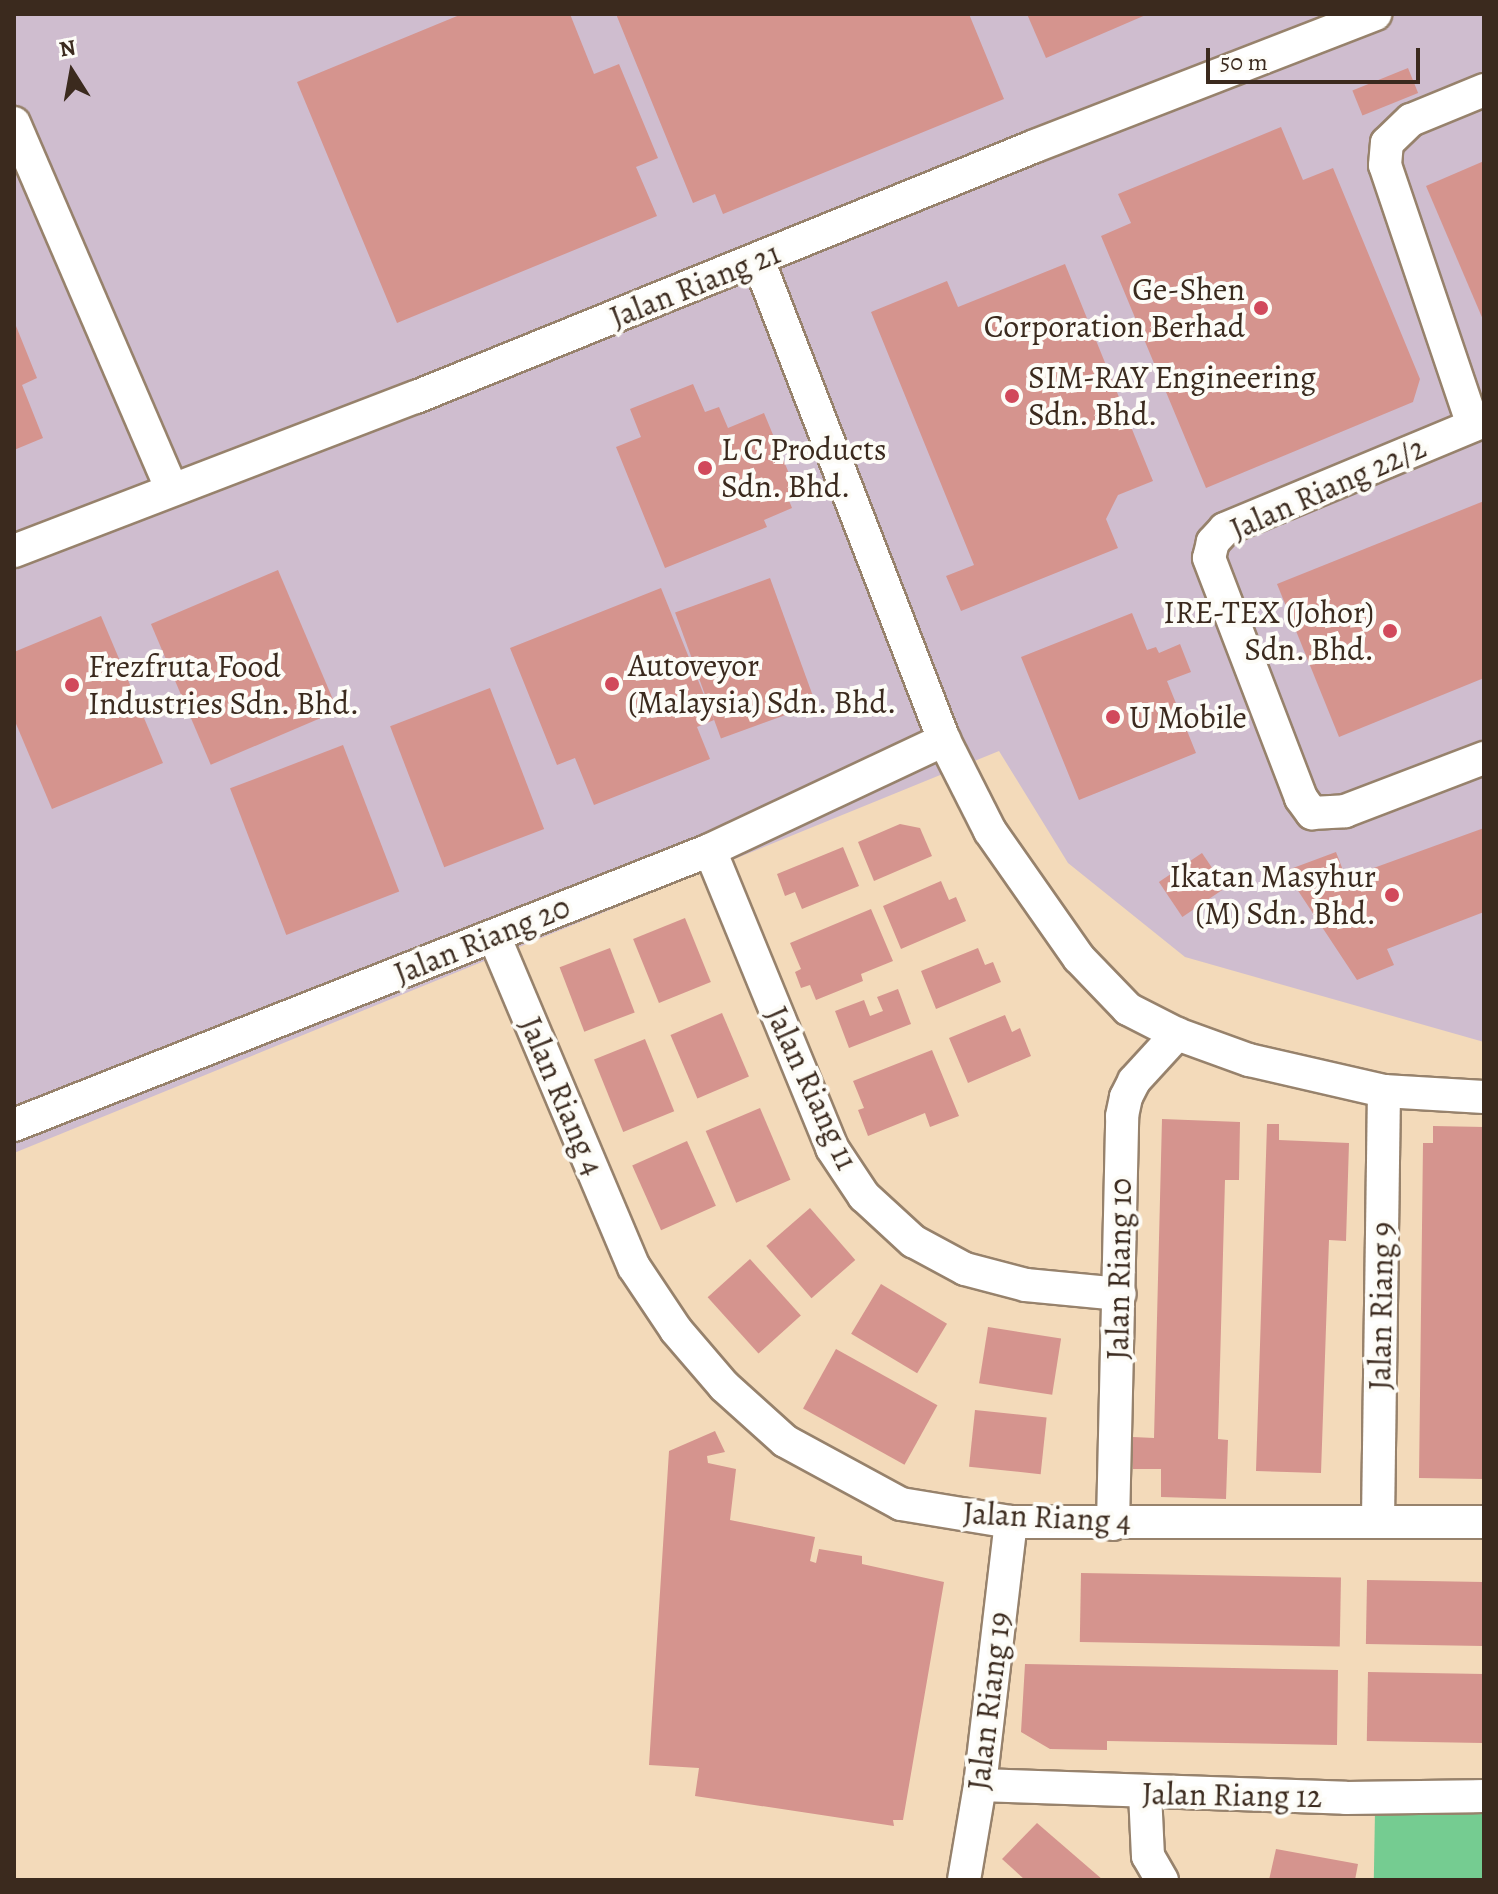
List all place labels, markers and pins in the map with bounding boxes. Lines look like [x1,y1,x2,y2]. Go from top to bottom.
place label: Ge-Shen Corporation Berhad [984,271,1245,346]
marker: Ge-Shen Corporation Berhad [1252,299,1270,317]
place label: SIM-RAY Engineering Sdn. Bhd. [1028,359,1316,434]
marker: SIM-RAY Engineering Sdn. Bhd. [1003,387,1021,405]
place label: L C Products Sdn. Bhd. [721,431,887,506]
marker: L C Products Sdn. Bhd. [696,459,714,477]
place label: IRE-TEX (Johor) Sdn. Bhd. [1163,594,1374,669]
marker: IRE-TEX (Johor) Sdn. Bhd. [1381,622,1399,640]
place label: Autoveyor (Malaysia) Sdn. Bhd. [628,647,897,722]
place label: Frezfruta Food Industries Sdn. Bhd. [88,648,360,723]
marker: Autoveyor (Malaysia) Sdn. Bhd. [603,675,621,693]
marker: Frezfruta Food Industries Sdn. Bhd. [63,676,81,694]
place label: U Mobile [1129,698,1247,736]
marker: U Mobile [1104,708,1122,726]
place label: Ikatan Masyhur (M) Sdn. Bhd. [1169,858,1376,933]
marker: Ikatan Masyhur (M) Sdn. Bhd. [1383,886,1401,904]

